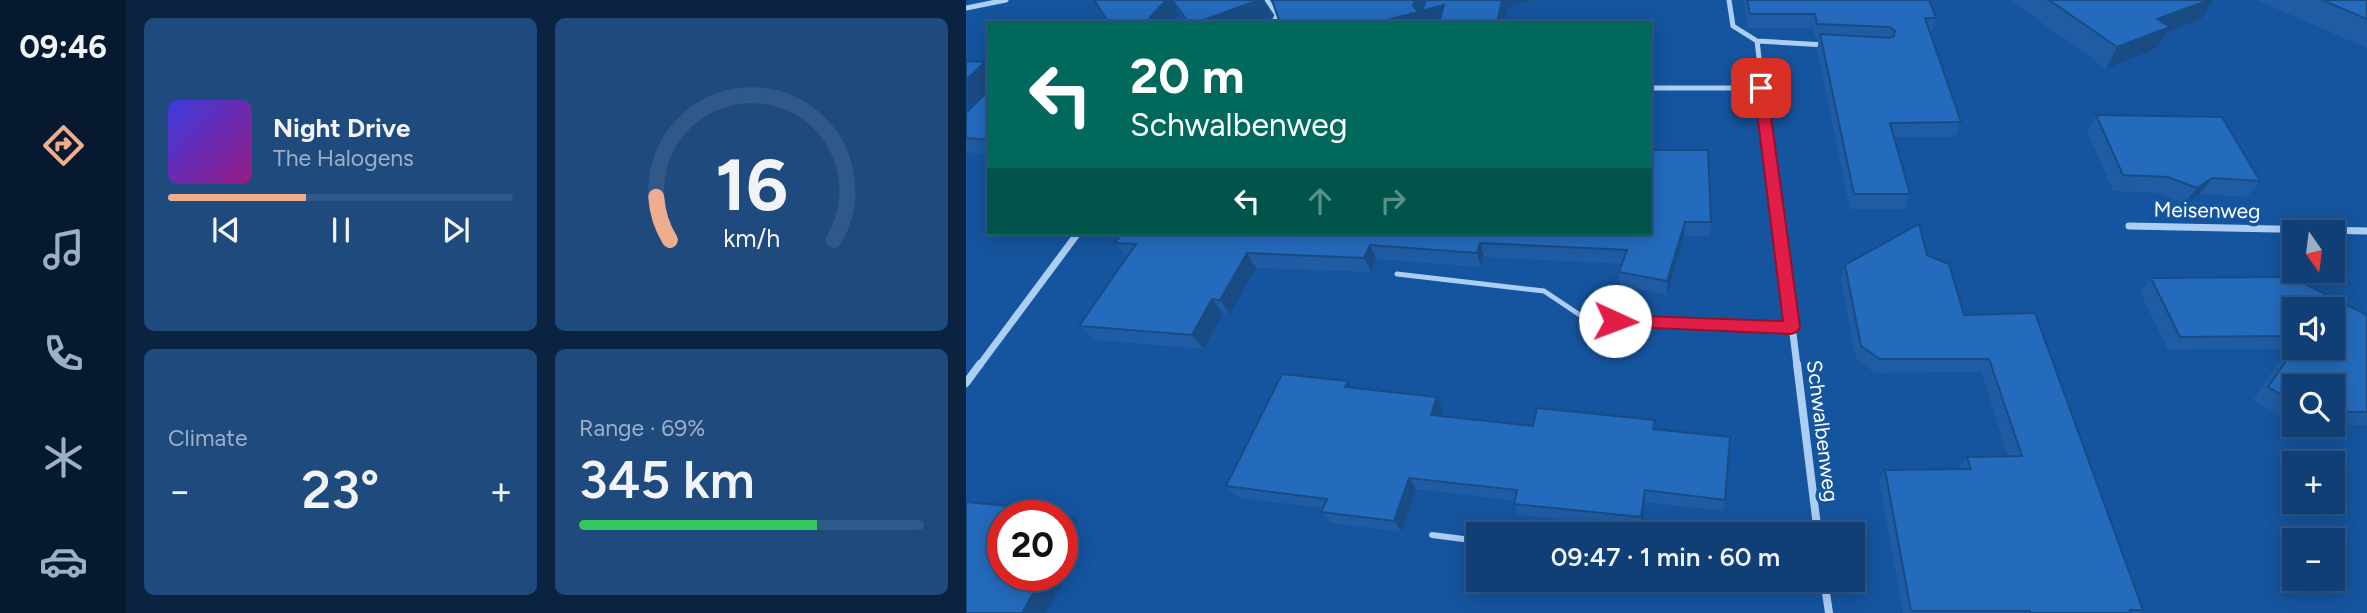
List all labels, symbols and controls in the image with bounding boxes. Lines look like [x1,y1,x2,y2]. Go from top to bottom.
text: 09:46 [19,28,107,66]
text: 20 m [1130,46,1245,105]
icon: left [1015,49,1106,140]
pin [1731,58,1791,118]
icon: arrive [1742,69,1780,107]
text: Schwalbenweg [1130,106,1347,144]
text: Night Drive [273,112,410,144]
icon: directions [39,121,88,170]
text: 16 [715,142,788,229]
text: The Halogens [273,144,414,172]
icon: left [1228,182,1266,220]
icon: ahead [1301,182,1339,220]
icon: right [1374,182,1412,220]
street label: Meisenweg [2153,197,2261,223]
icon: previous [207,211,245,249]
icon: pause [322,211,360,249]
icon: next [437,211,475,249]
north arrow [2282,220,2345,284]
map controls [2282,220,2345,591]
text: km/h [723,223,780,253]
icon: music [39,225,88,274]
position arrow [1578,284,1652,358]
button: sound [2282,297,2345,360]
icon: phone [39,329,88,378]
street label: Schwalbenweg [1802,359,1844,503]
button: search [2282,374,2345,437]
text: Range · 69% [579,414,705,442]
text: Climate [168,424,247,452]
icon: climate [39,433,88,482]
text: 345 km [579,449,755,511]
button: + [2282,451,2345,514]
text: 23° [302,459,379,521]
text: − [168,468,192,514]
text: + [489,468,513,514]
speed limit sign: 20 [987,500,1078,591]
button: − [2282,528,2345,591]
icon: car [39,537,88,586]
text: 09:47 · 1 min · 60 m [1551,541,1780,573]

